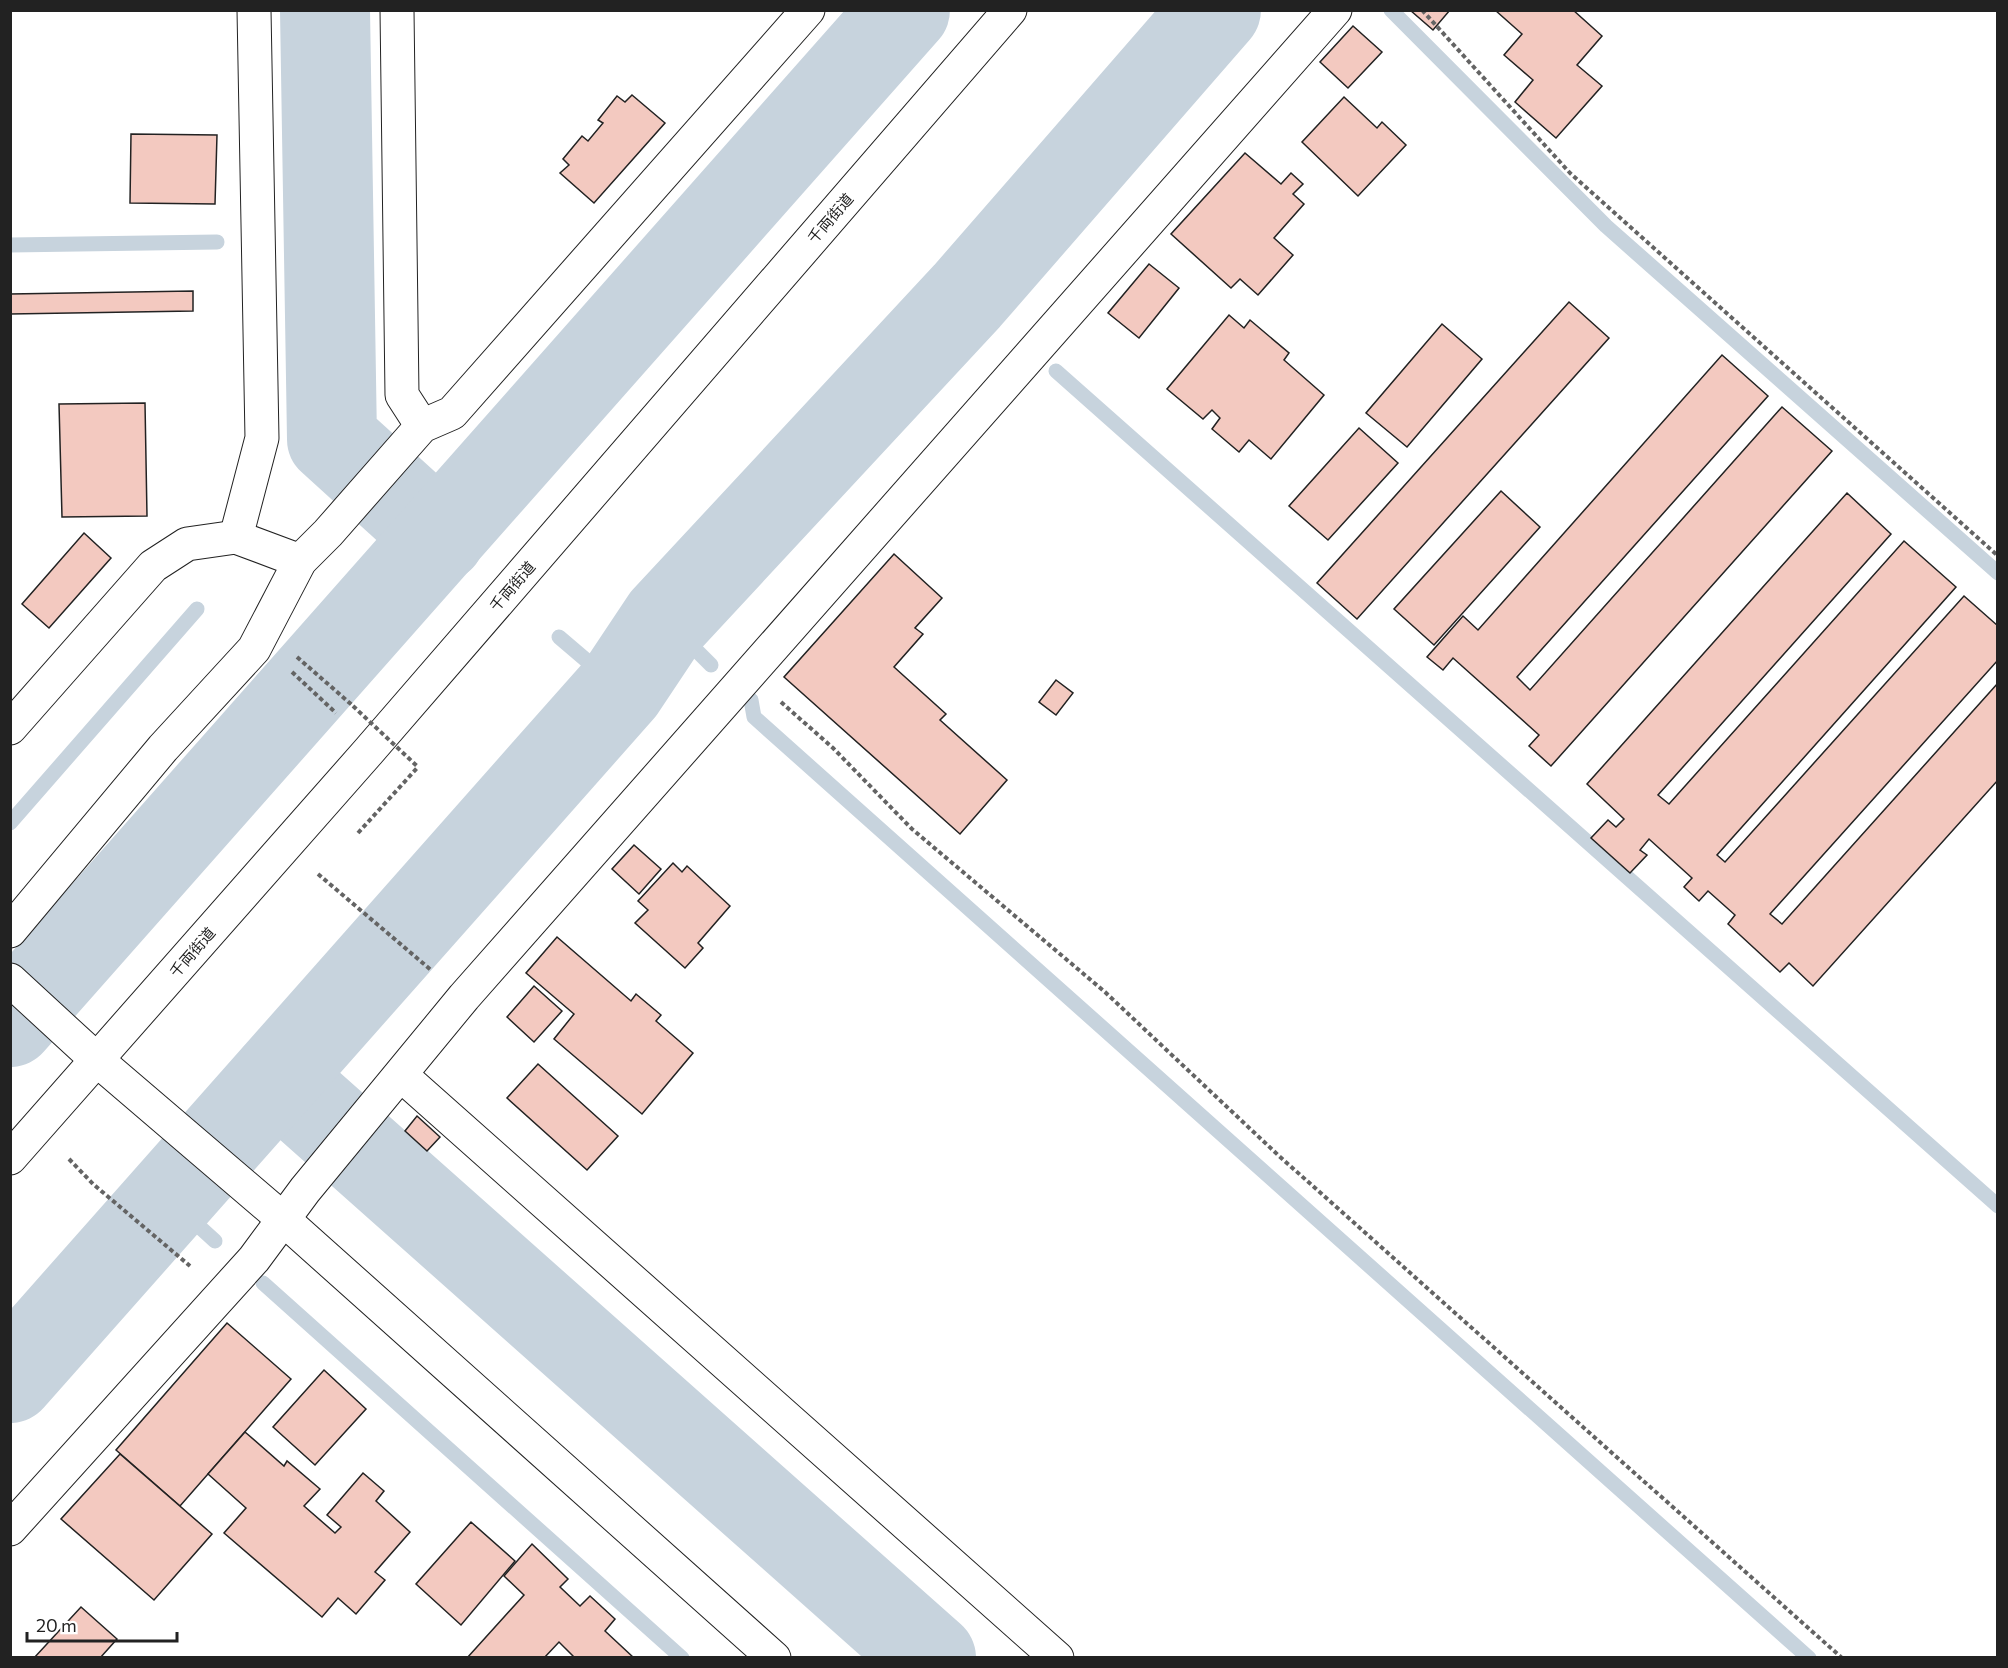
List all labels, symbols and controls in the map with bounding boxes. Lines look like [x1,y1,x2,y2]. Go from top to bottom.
street label: 千両街道 [804,189,856,247]
street label: 千両街道 [486,557,538,615]
street label: 千両街道 [166,923,218,981]
scale bar [27,1605,177,1643]
text: 20 m [36,1614,77,1636]

